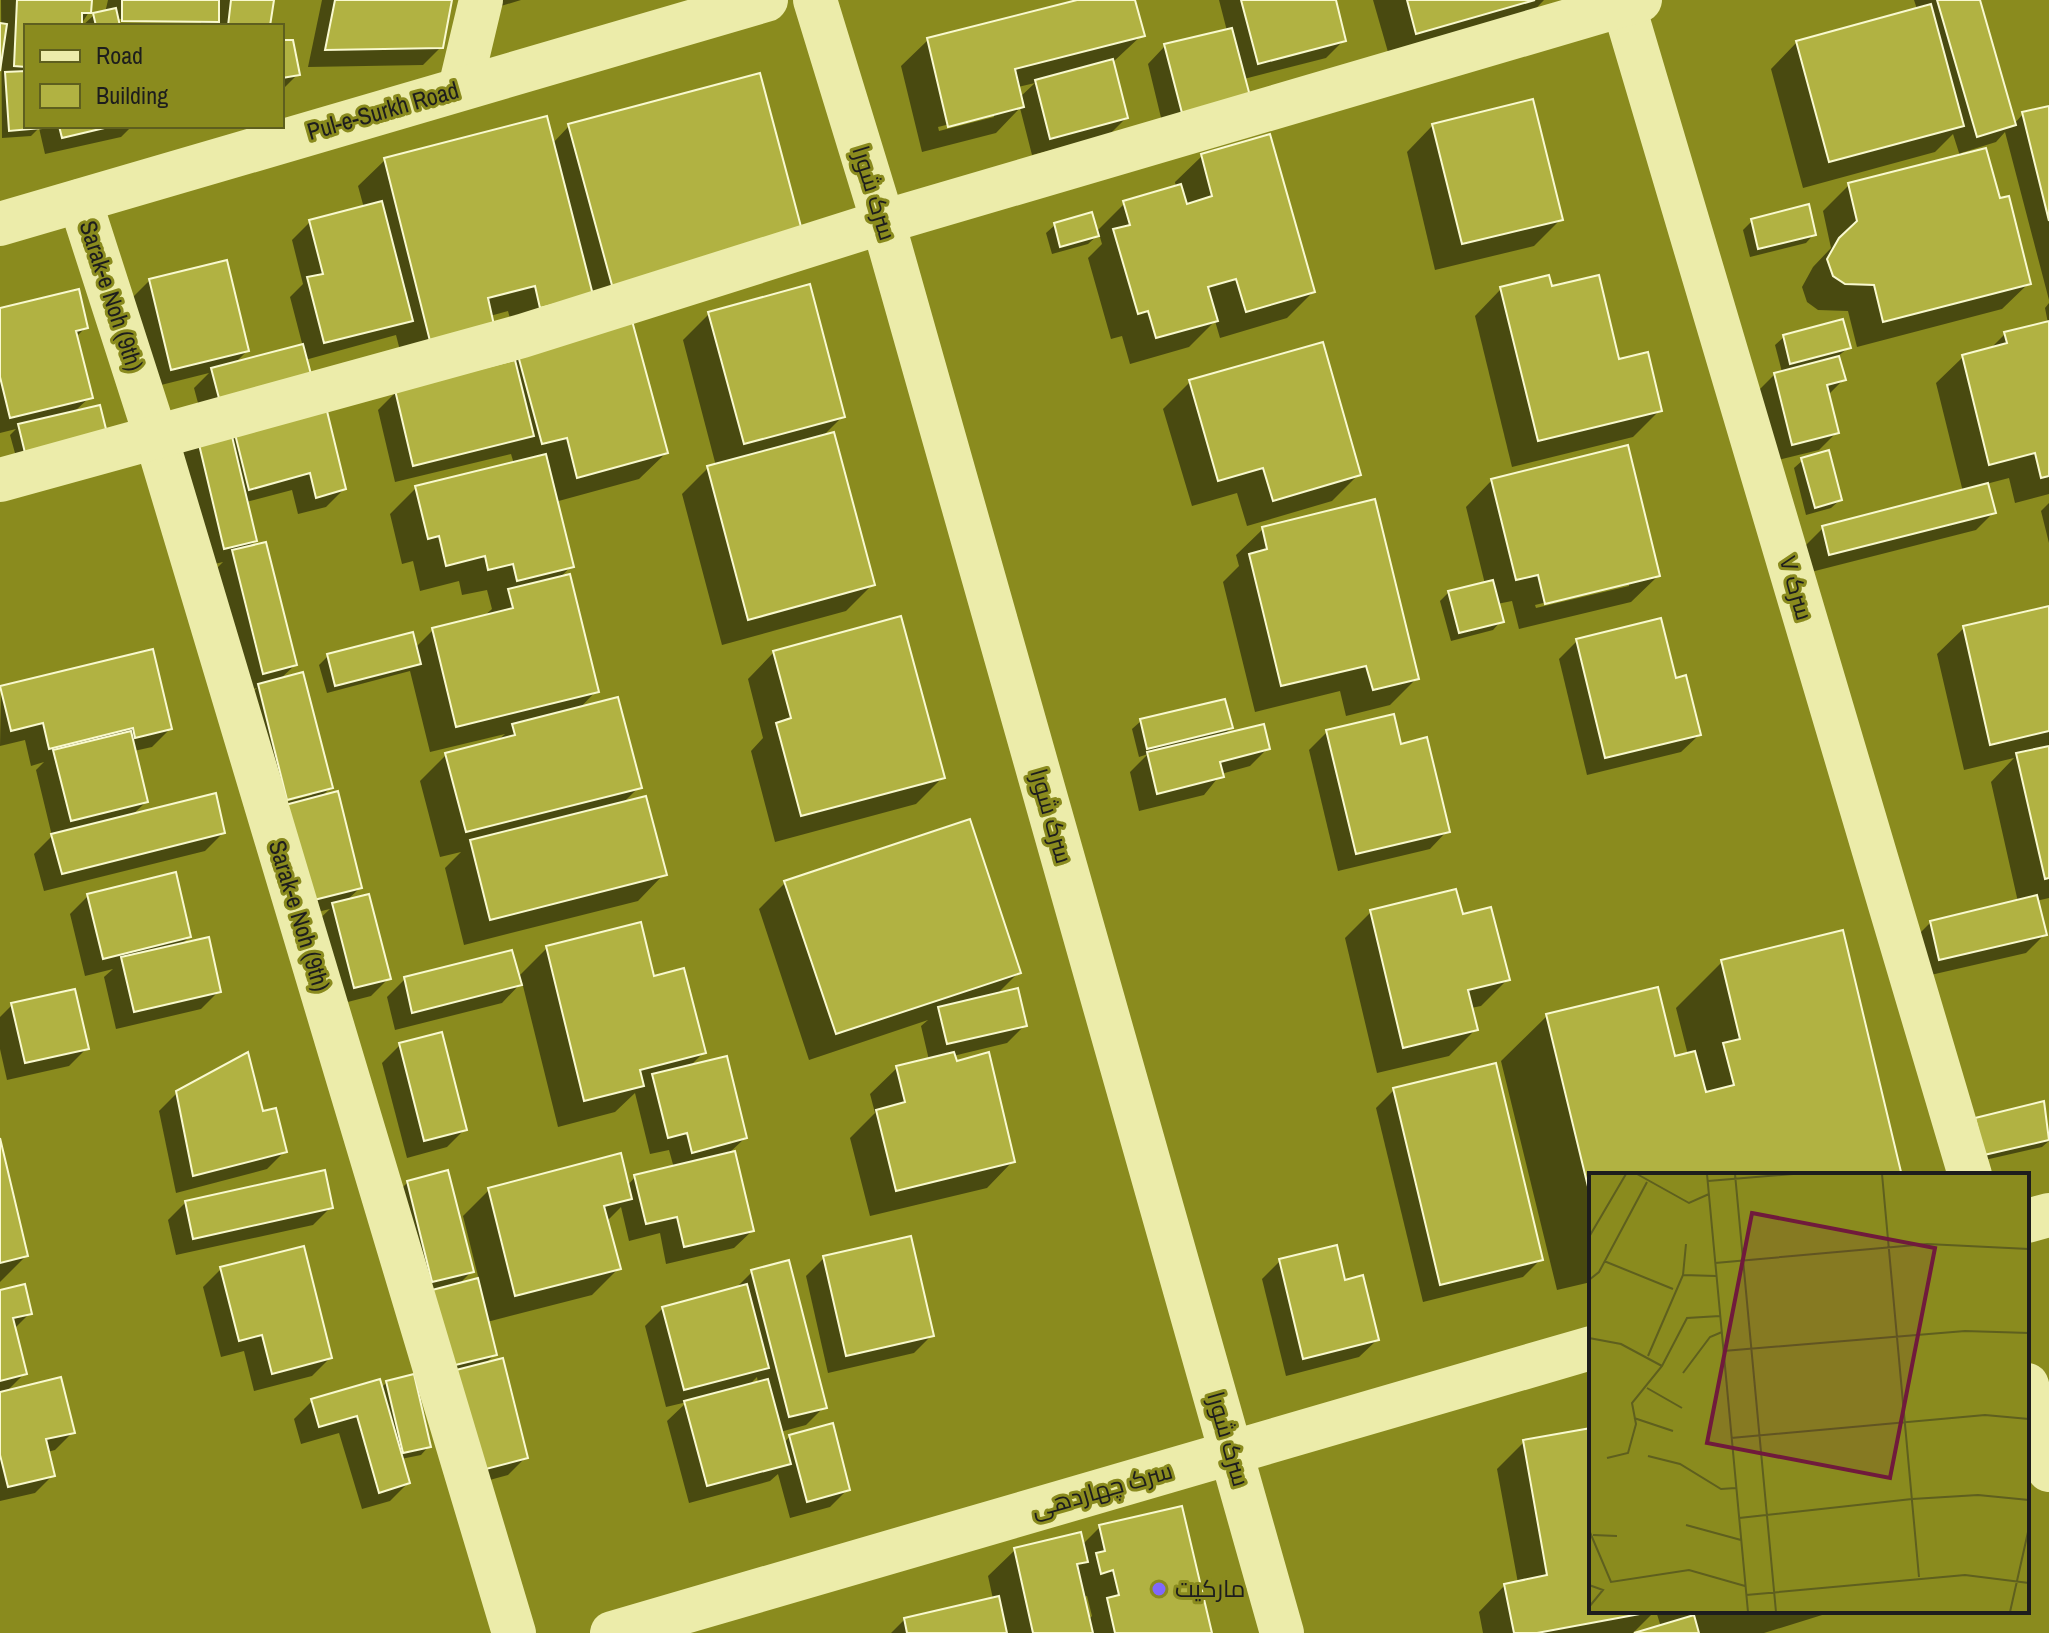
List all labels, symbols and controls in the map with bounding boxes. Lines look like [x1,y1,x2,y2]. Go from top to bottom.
legend [24,24,284,128]
text: Road [96,39,143,71]
street label: Pul-e-Surkh Road [303,73,462,147]
text: Building [96,79,168,111]
street label: سرک شورا [845,141,904,244]
street label: Sarak-e Noh (9th) [73,216,151,375]
street label: سرک ۷ [1772,552,1821,624]
street label: سرک شورا [1023,764,1081,867]
street label: Sarak-e Noh (9th) [262,836,338,995]
inset map [1589,1173,2029,1613]
street label: سرک شورا [1200,1387,1258,1490]
street label: سرک چهاردهی [1027,1454,1176,1525]
place label: مارکیت [1175,1572,1245,1604]
marker: مارکیت [1150,1580,1168,1598]

